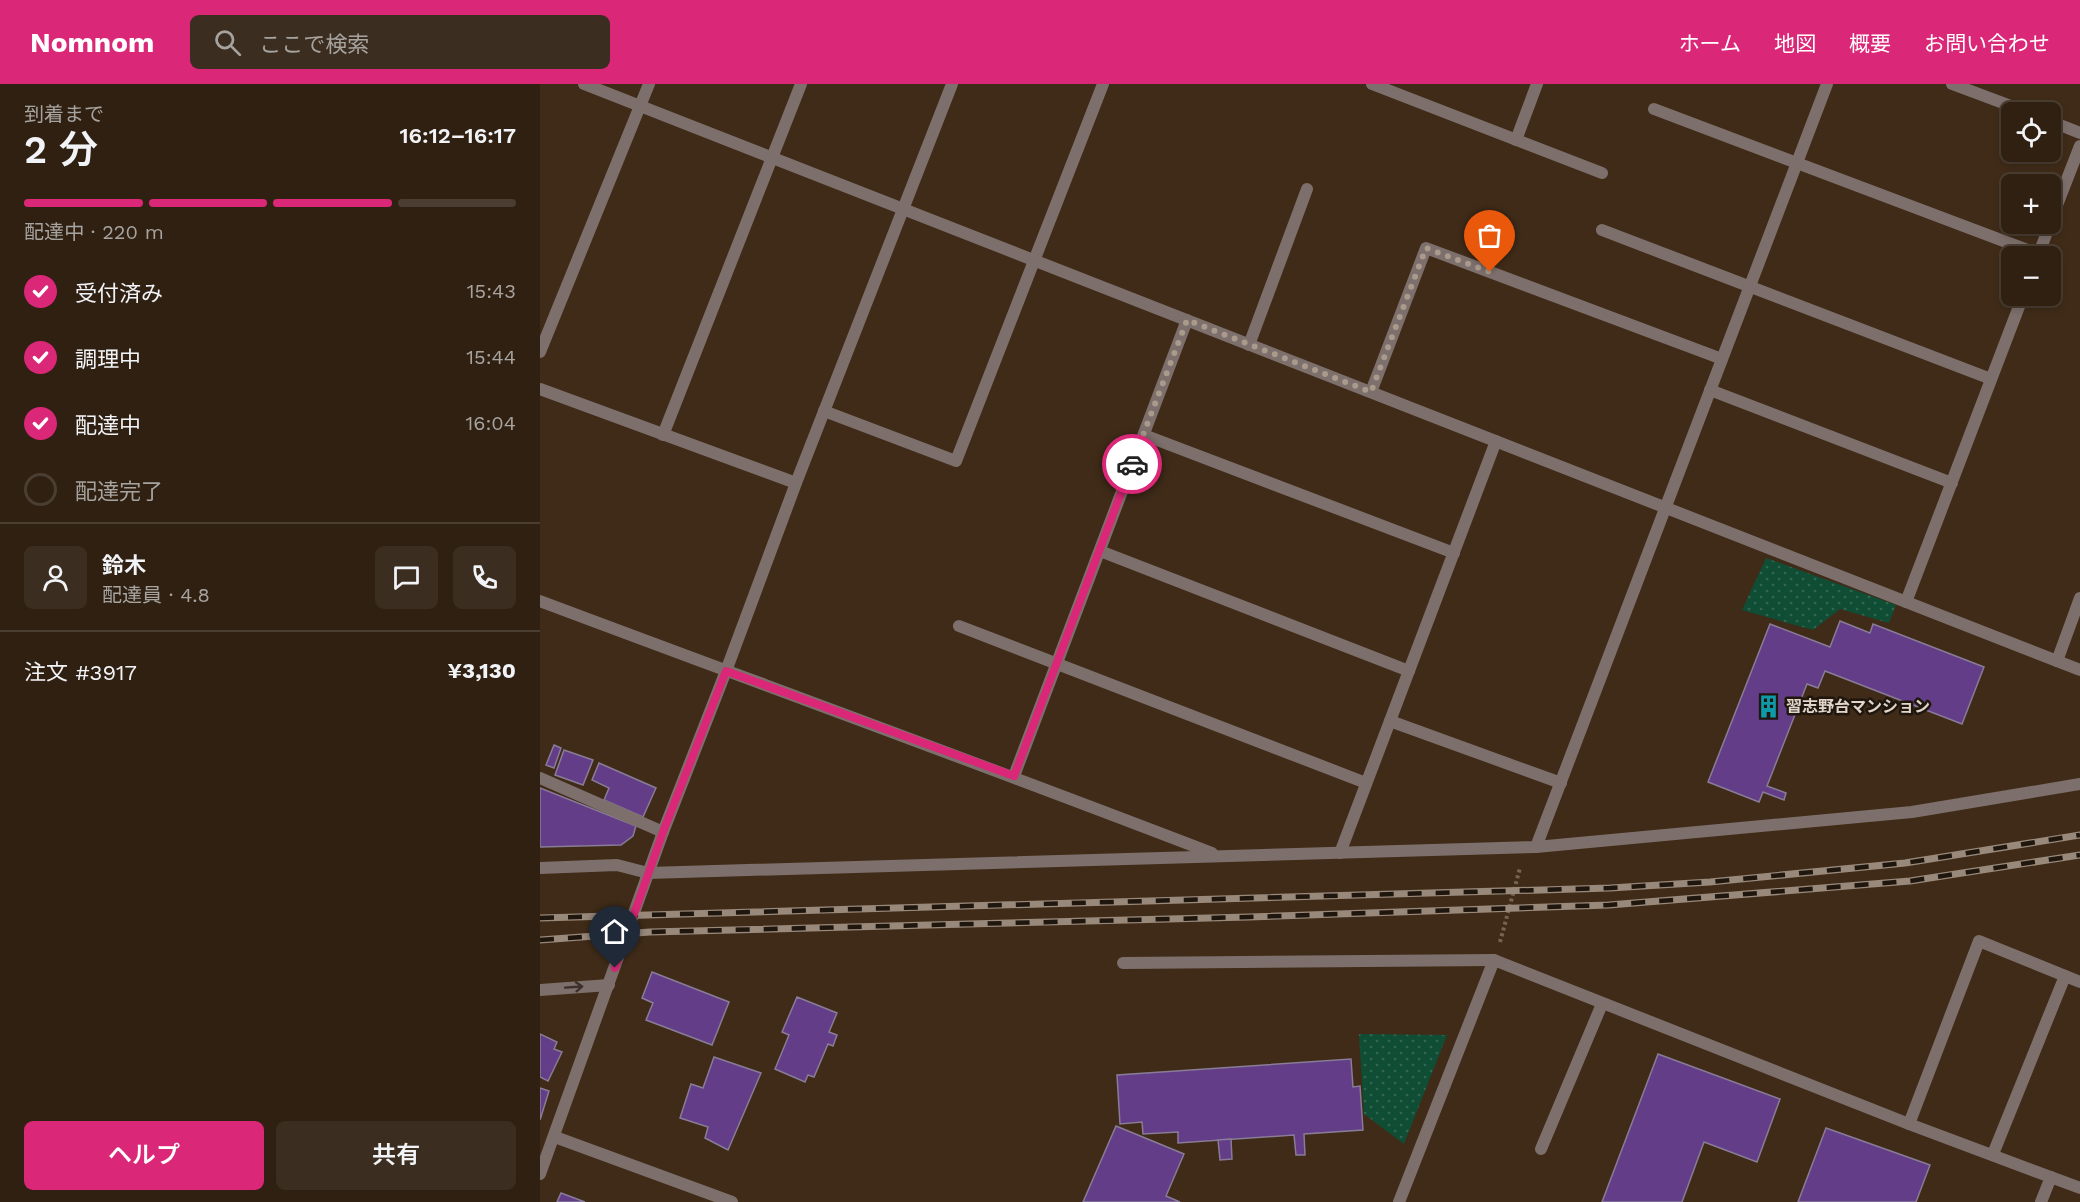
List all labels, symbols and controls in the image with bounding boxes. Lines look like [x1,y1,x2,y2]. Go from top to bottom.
search box [190,15,610,69]
text: Nomnom [30,26,154,59]
icon: search [211,26,244,59]
text: ホーム [1679,31,1741,56]
text: 地図 [1774,31,1816,56]
text: 概要 [1849,31,1891,56]
text: お問い合わせ [1924,31,2050,56]
text: ここで検索 [259,32,369,57]
text: 到着まで [24,102,104,126]
map controls [2001,102,2061,306]
button: locate [2001,102,2061,162]
text: 16:12–16:17 [399,123,516,148]
text: 2 分 [24,127,98,172]
button: + [2001,174,2061,234]
pin [1464,210,1515,272]
icon: bag [1473,219,1506,252]
text: 配達中 · 220 m [24,220,164,244]
button: − [2001,246,2061,306]
icon: check [24,275,57,308]
text: 15:43 [467,279,516,303]
text: 受付済み [75,281,163,306]
icon: check [24,341,57,374]
text: 15:44 [466,345,516,369]
text: 調理中 [75,347,141,372]
icon: check [24,407,57,440]
text: 16:04 [465,411,516,435]
text: 配達中 [75,413,141,438]
courier [1102,434,1162,494]
icon: car [1116,448,1149,481]
text: 配達完了 [75,479,163,504]
button: person [24,546,87,609]
button: chat [375,546,438,609]
button: phone [453,546,516,609]
text: 鈴木 [102,553,146,578]
text: 配達員 · 4.8 [102,583,210,607]
text: ¥3,130 [447,658,516,683]
text: 注文 #3917 [24,660,137,685]
building icon: 習志野台マンション [1755,693,1781,719]
place label: 習志野台マンション [1786,697,1930,716]
pin [589,906,640,968]
icon: home [598,915,631,948]
one-way arrow [564,982,584,993]
button: ヘルプ [24,1121,264,1190]
button: 共有 [276,1121,516,1190]

